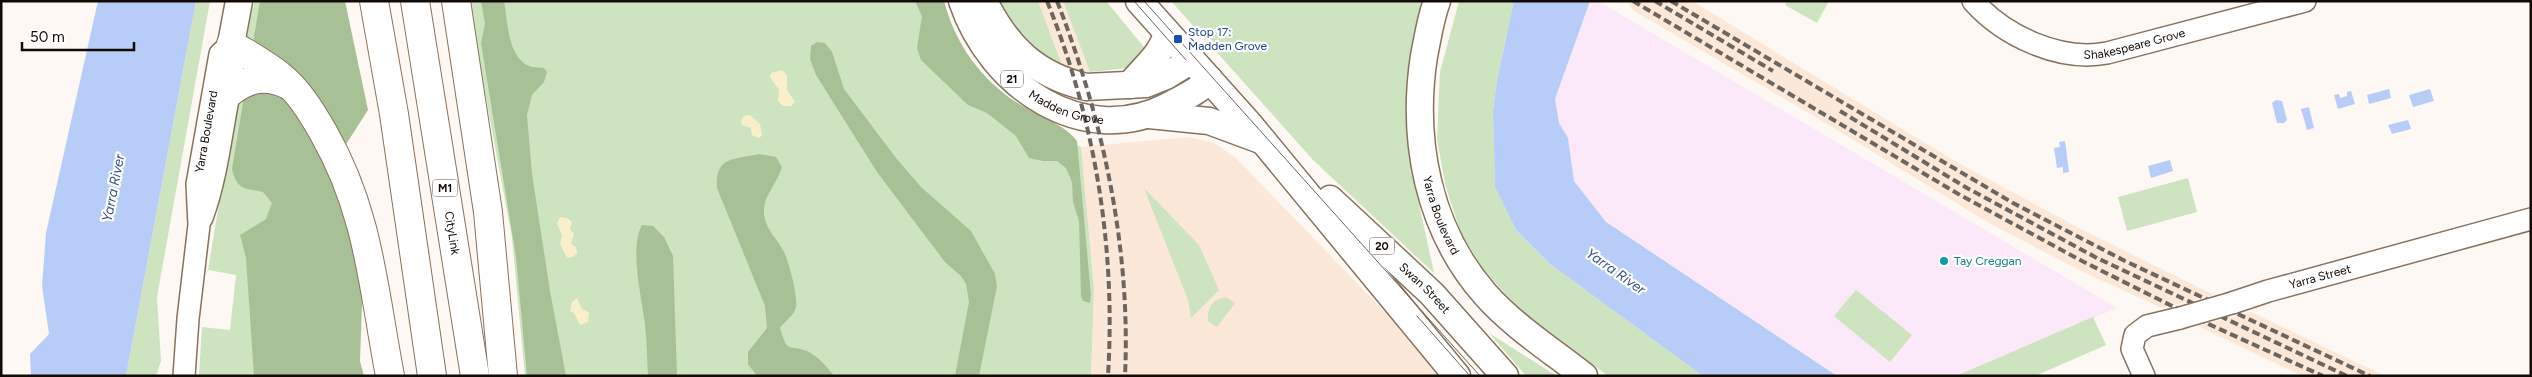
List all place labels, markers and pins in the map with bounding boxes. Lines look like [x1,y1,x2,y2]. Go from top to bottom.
place label: Stop 17: Madden Grove [1188,25,1268,53]
marker: Stop 17: Madden Grove [1172,33,1184,45]
place label: Tay Creggan [1954,254,2022,268]
marker: Tay Creggan [1938,255,1950,267]

